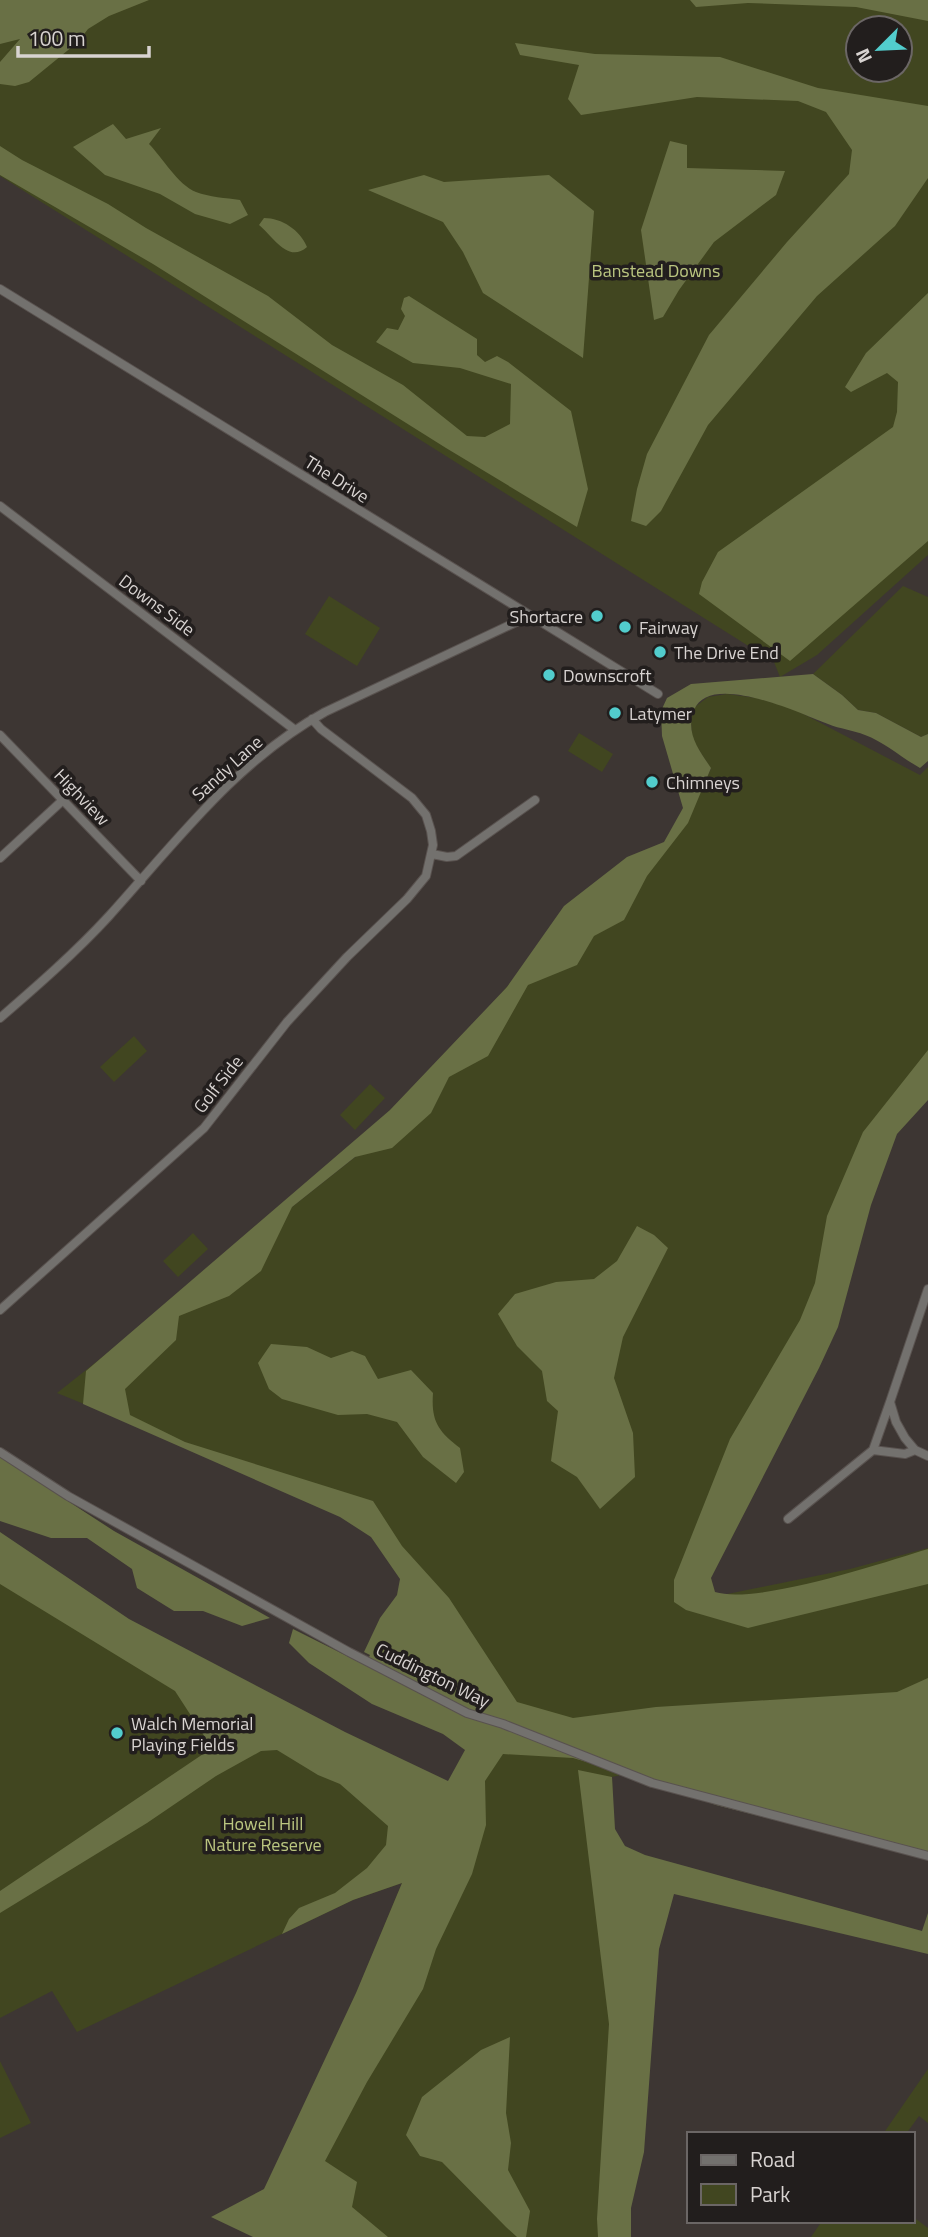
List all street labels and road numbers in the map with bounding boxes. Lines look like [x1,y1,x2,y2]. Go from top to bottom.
street label: The Drive [300,449,374,509]
street label: Downs Side [113,567,201,643]
street label: Sandy Lane [186,729,268,807]
street label: Highview [48,762,116,832]
street label: Golf Side [187,1049,249,1119]
street label: Cuddington Way [371,1636,495,1714]

